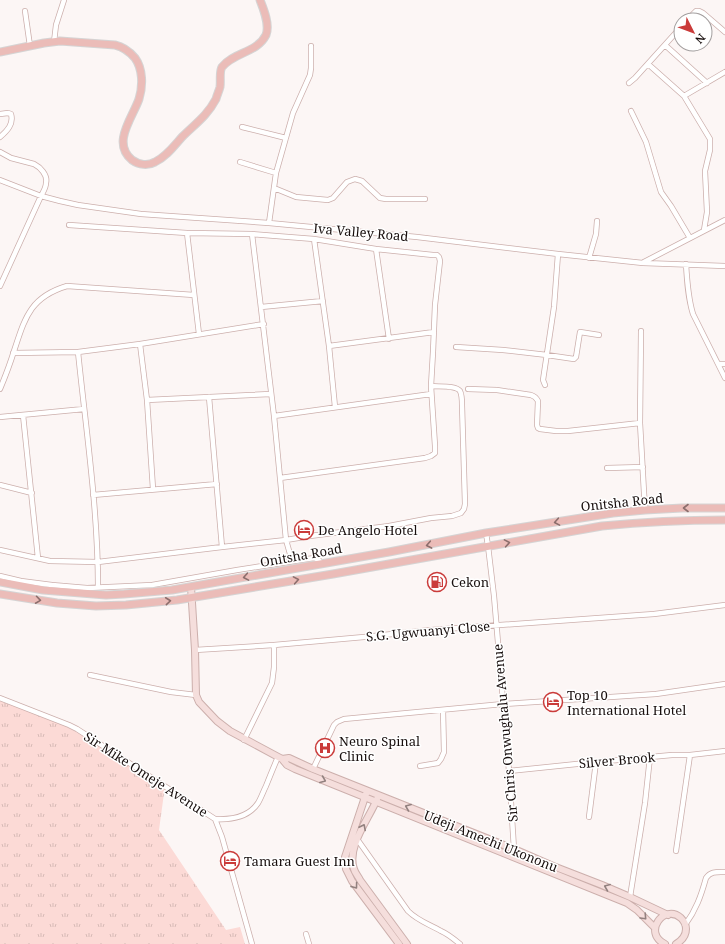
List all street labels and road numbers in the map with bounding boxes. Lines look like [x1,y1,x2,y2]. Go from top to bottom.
street label: Iva Valley Road [313,219,409,245]
street label: Onitsha Road [580,489,664,515]
street label: Onitsha Road [259,539,343,571]
street label: S.G. Ugwuanyi Close [365,617,491,645]
street label: Sir Chris Onwughalu Avenue [488,643,522,823]
street label: Sir Mike Omeje Avenue [81,727,211,821]
street label: Silver Brook [578,748,656,772]
street label: Udeji Amechi Ukononu [421,806,561,876]

